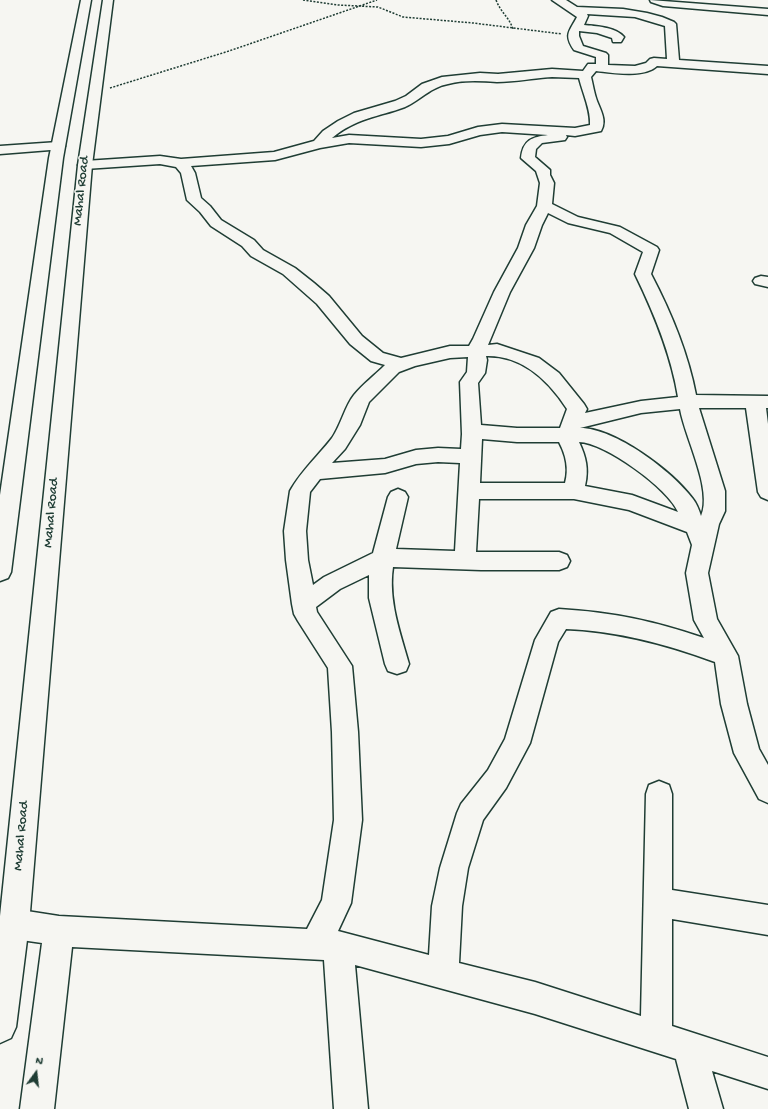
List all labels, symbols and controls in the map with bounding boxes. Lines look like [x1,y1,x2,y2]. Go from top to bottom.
street label: Mahal Road [70,155,94,227]
street label: Mahal Road [41,478,63,548]
street label: Mahal Road [11,801,33,871]
north arrow [16,1053,56,1093]
text: N [34,1055,44,1068]

